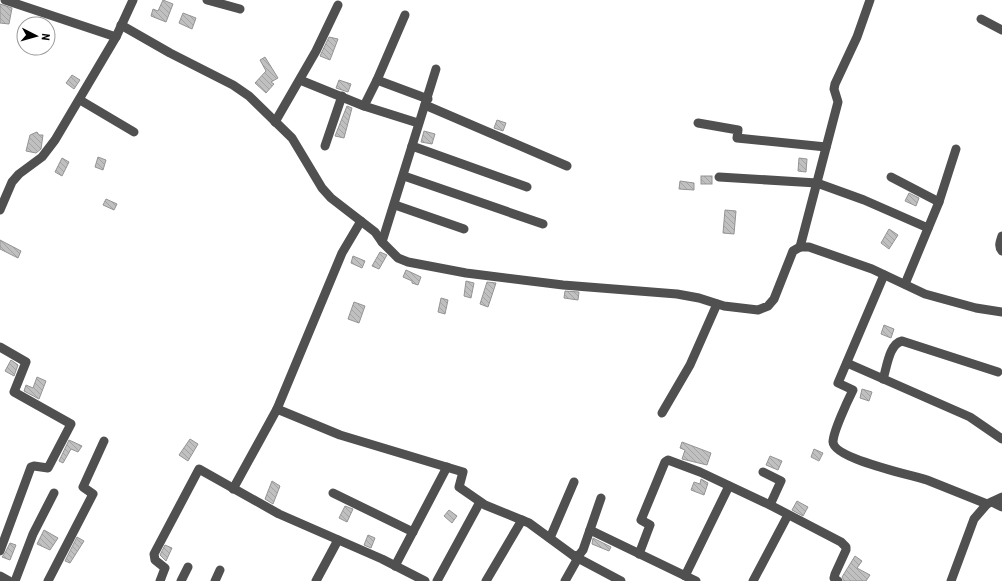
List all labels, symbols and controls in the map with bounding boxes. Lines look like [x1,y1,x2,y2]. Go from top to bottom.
north arrow [16,16,56,56]
text: N [39,33,52,41]

